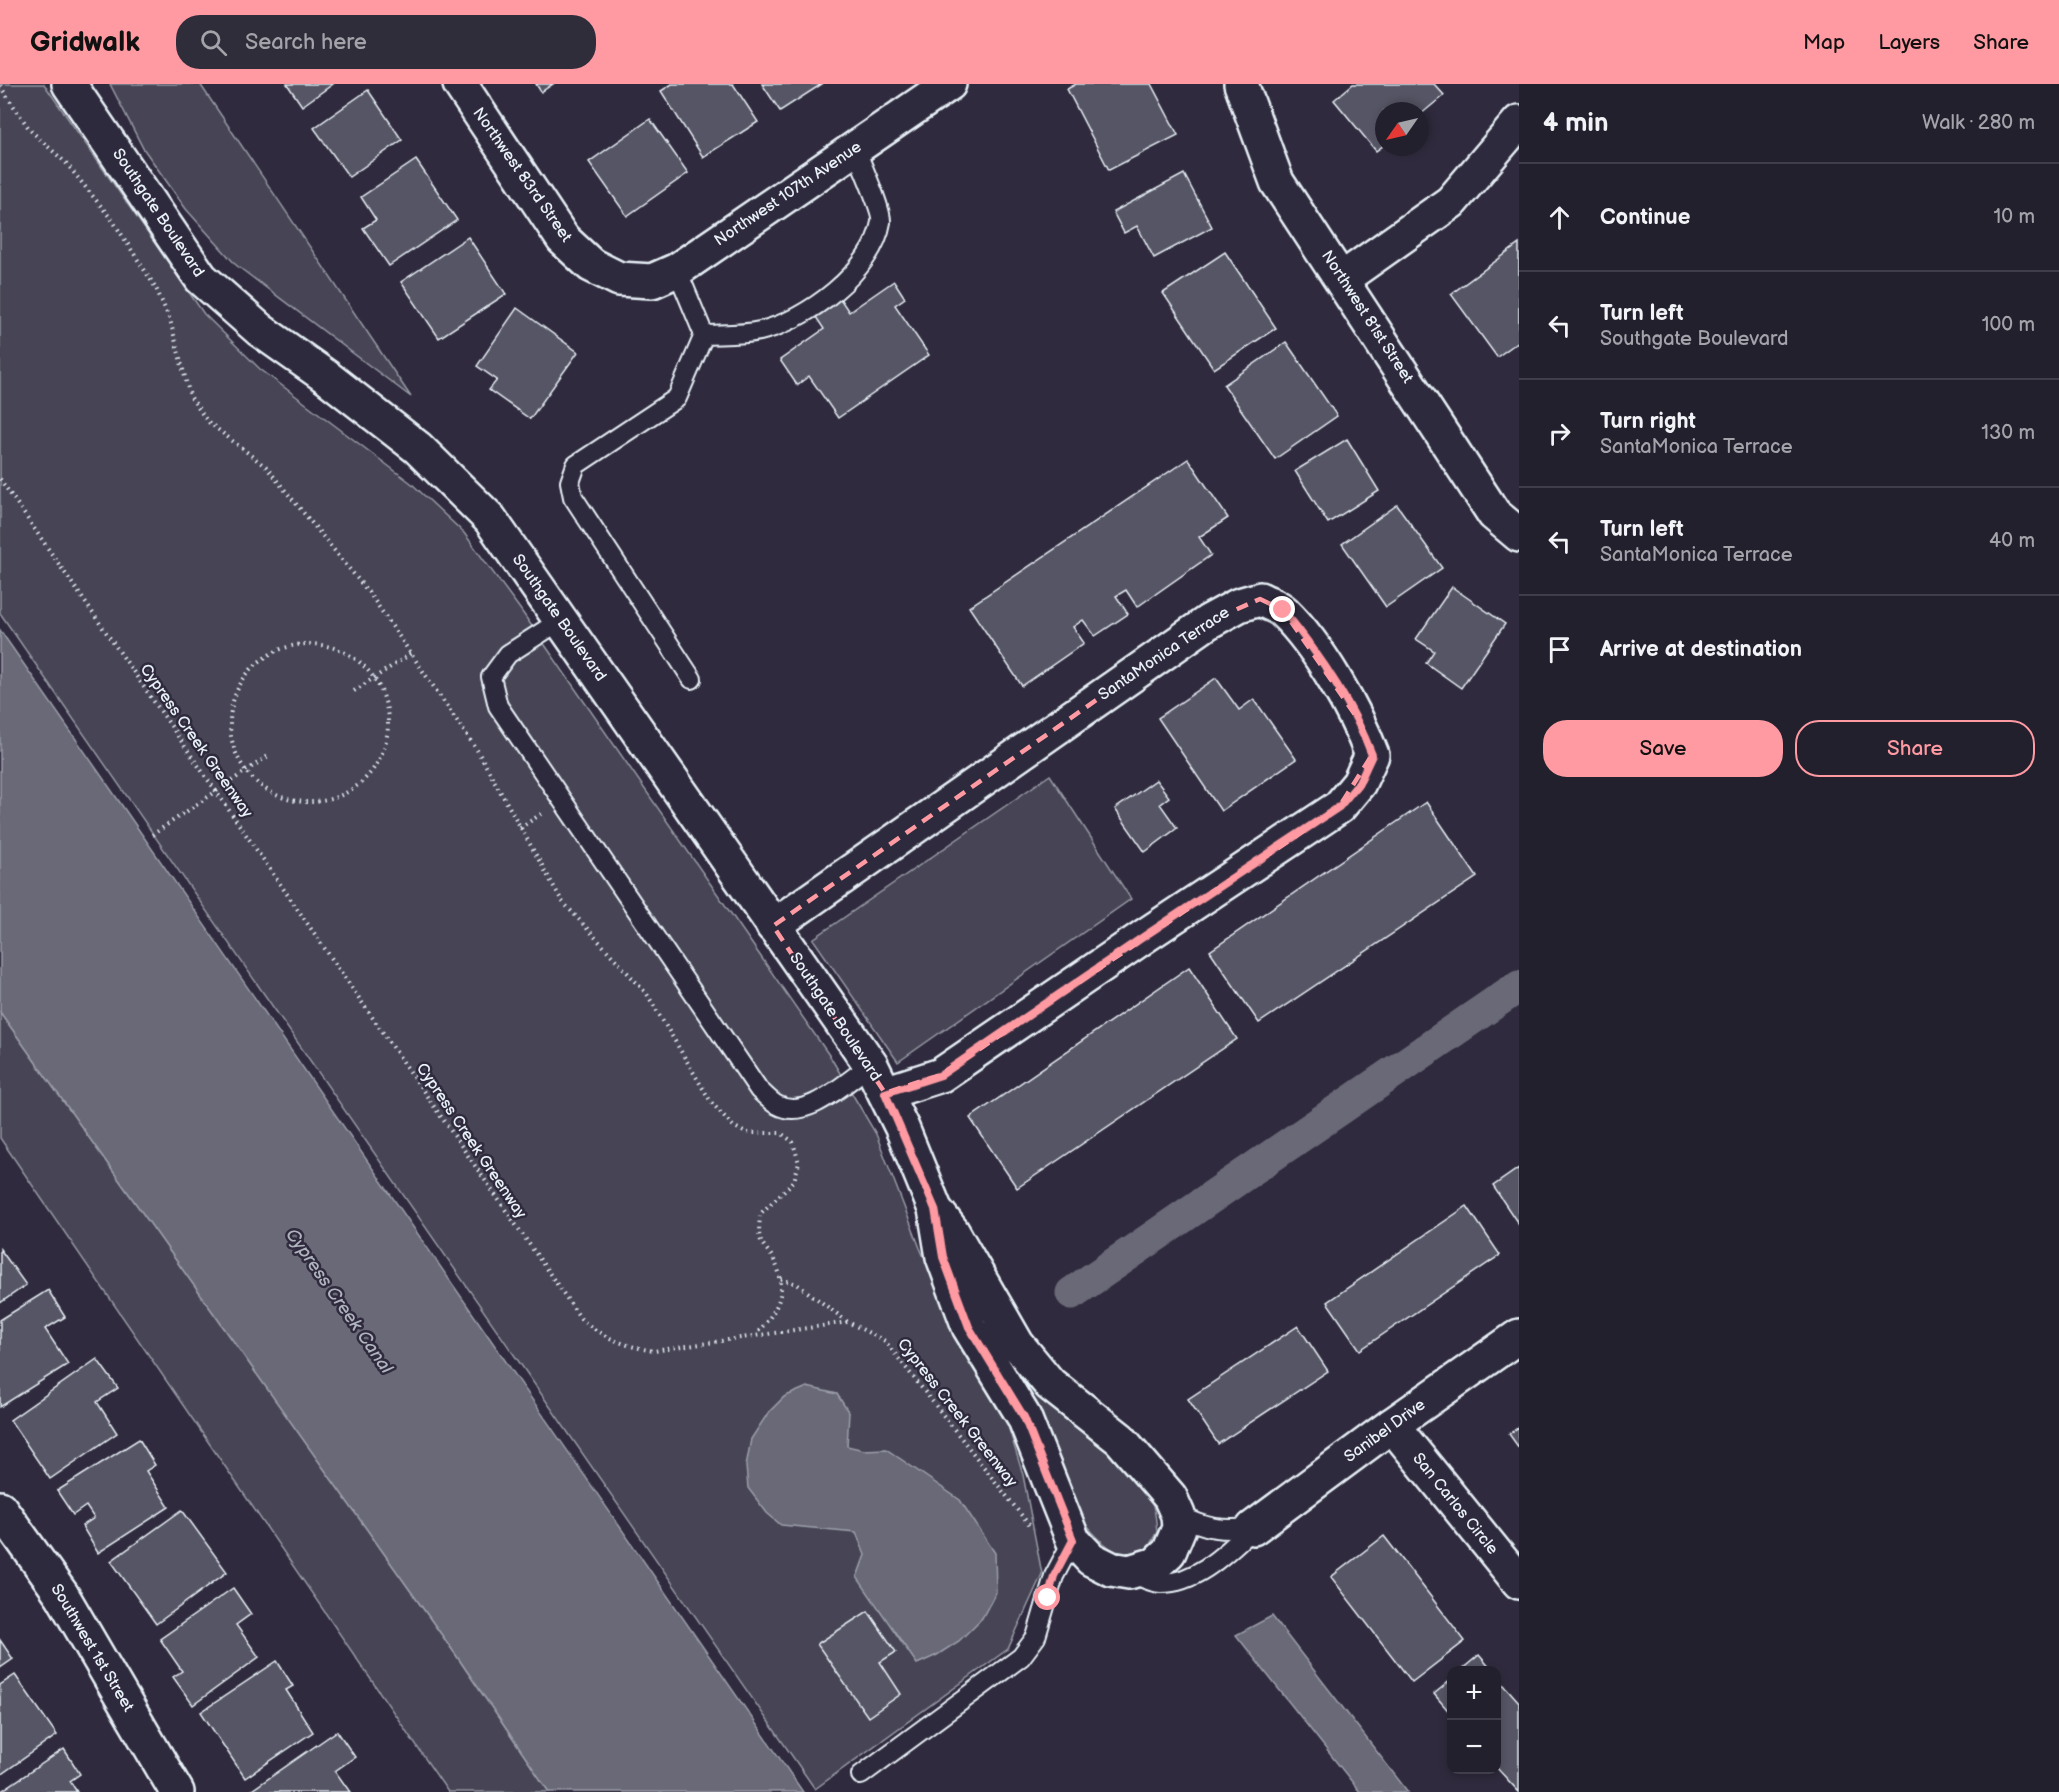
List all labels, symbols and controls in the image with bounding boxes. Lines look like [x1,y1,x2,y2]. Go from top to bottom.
search box [176,15,596,69]
text: Gridwalk [30,26,140,59]
icon: search [197,26,230,59]
text: Search here [245,29,367,56]
text: Map [1803,30,1845,55]
text: Layers [1878,30,1940,55]
text: Share [1973,30,2029,55]
north arrow [1375,102,1429,156]
street label: Northwest 83rd Street [468,104,576,246]
text: 4 min [1543,108,1608,139]
text: Walk · 280 m [1922,111,2035,135]
street label: Northwest 107th Avenue [711,137,866,250]
street label: Southgate Boulevard [108,145,208,281]
icon: ahead [1543,201,1576,234]
text: Continue [1600,204,1690,231]
text: 10 m [1994,205,2035,229]
street label: Northwest 81st Street [1317,247,1417,387]
text: Turn left [1600,300,1684,327]
icon: left [1543,309,1576,342]
text: 100 m [1982,313,2035,337]
text: Southgate Boulevard [1600,327,1788,351]
text: Turn right [1600,408,1696,435]
icon: right [1543,417,1576,450]
text: 130 m [1981,421,2035,445]
text: SantaMonica Terrace [1600,435,1793,459]
text: Turn left [1600,516,1684,543]
icon: left [1543,525,1576,558]
text: 40 m [1989,529,2035,553]
text: SantaMonica Terrace [1600,543,1793,567]
street label: Southgate Boulevard [508,551,610,685]
route end [1269,596,1295,622]
street label: SantaMonica Terrace [1095,603,1234,705]
icon: arrive [1543,633,1576,666]
text: Arrive at destination [1600,636,1802,663]
street label: Cypress Creek Greenway [136,661,257,822]
button: Save [1543,720,1783,777]
button: Share [1795,720,2035,777]
street label: Southgate Boulevard [785,949,885,1085]
street label: Cypress Creek Greenway [412,1060,531,1223]
water label: Cypress Creek Canal [281,1224,397,1378]
street label: Cypress Creek Greenway [893,1335,1021,1492]
street label: Sanibel Drive [1341,1395,1430,1467]
street label: San Carlos Circle [1408,1449,1502,1559]
street label: Southwest 1st Street [46,1581,138,1715]
route start [1034,1584,1060,1610]
map controls [1447,1666,1501,1774]
button: + [1447,1666,1501,1720]
button: − [1447,1720,1501,1774]

